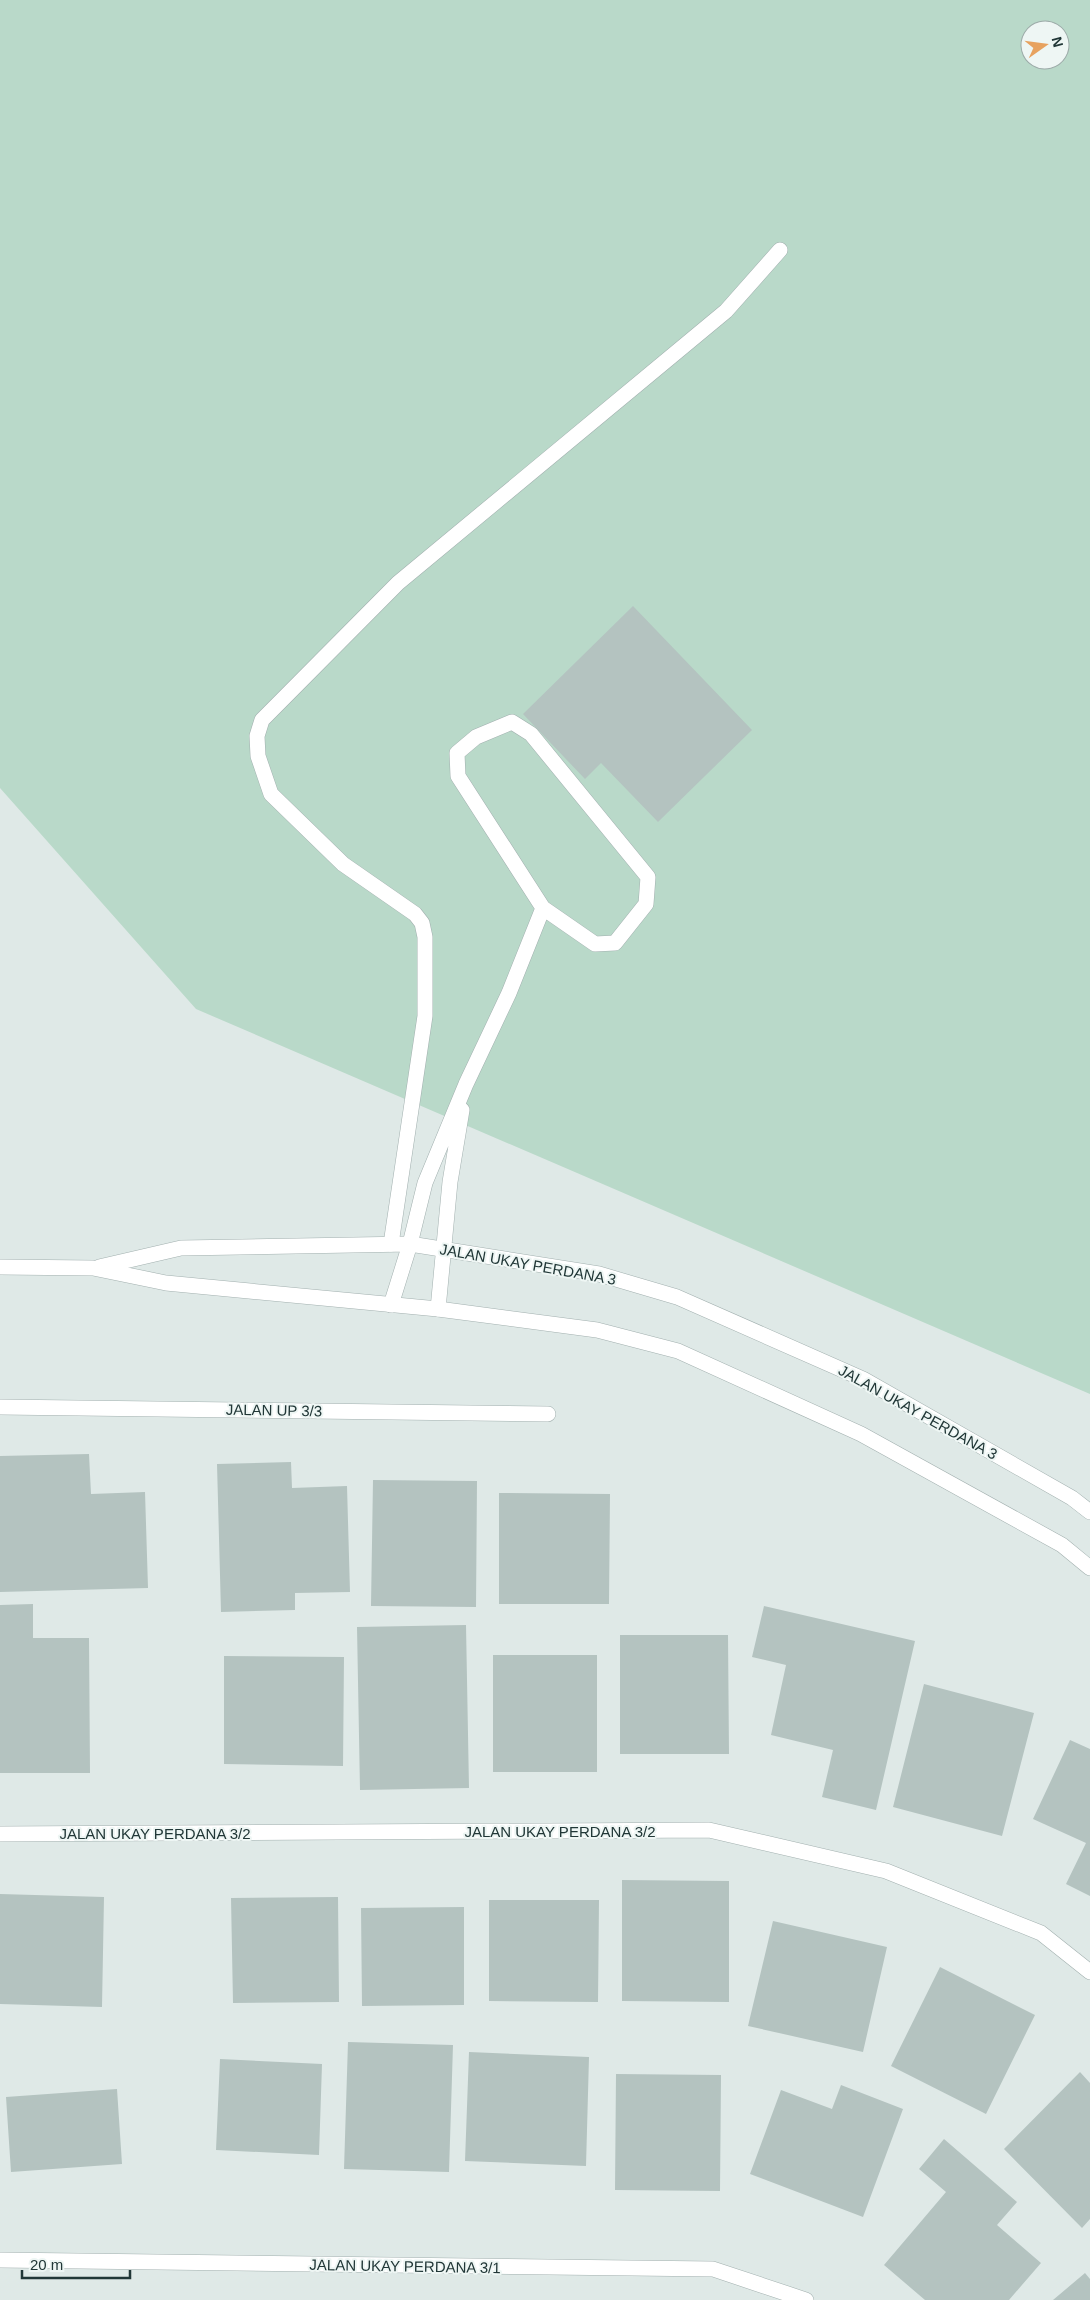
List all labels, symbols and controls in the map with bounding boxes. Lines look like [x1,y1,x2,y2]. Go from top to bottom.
north arrow [1020,20,1070,70]
text: N [1049,35,1067,49]
street label: JALAN UKAY PERDANA 3 [439,1240,617,1288]
street label: JALAN UKAY PERDANA 3 [836,1361,1000,1463]
street label: JALAN UP 3/3 [226,1401,322,1419]
street label: JALAN UKAY PERDANA 3/2 [464,1823,656,1840]
street label: JALAN UKAY PERDANA 3/2 [59,1825,251,1842]
scale bar [22,2248,130,2280]
text: 20 m [30,2256,63,2273]
street label: JALAN UKAY PERDANA 3/1 [309,2256,501,2276]

